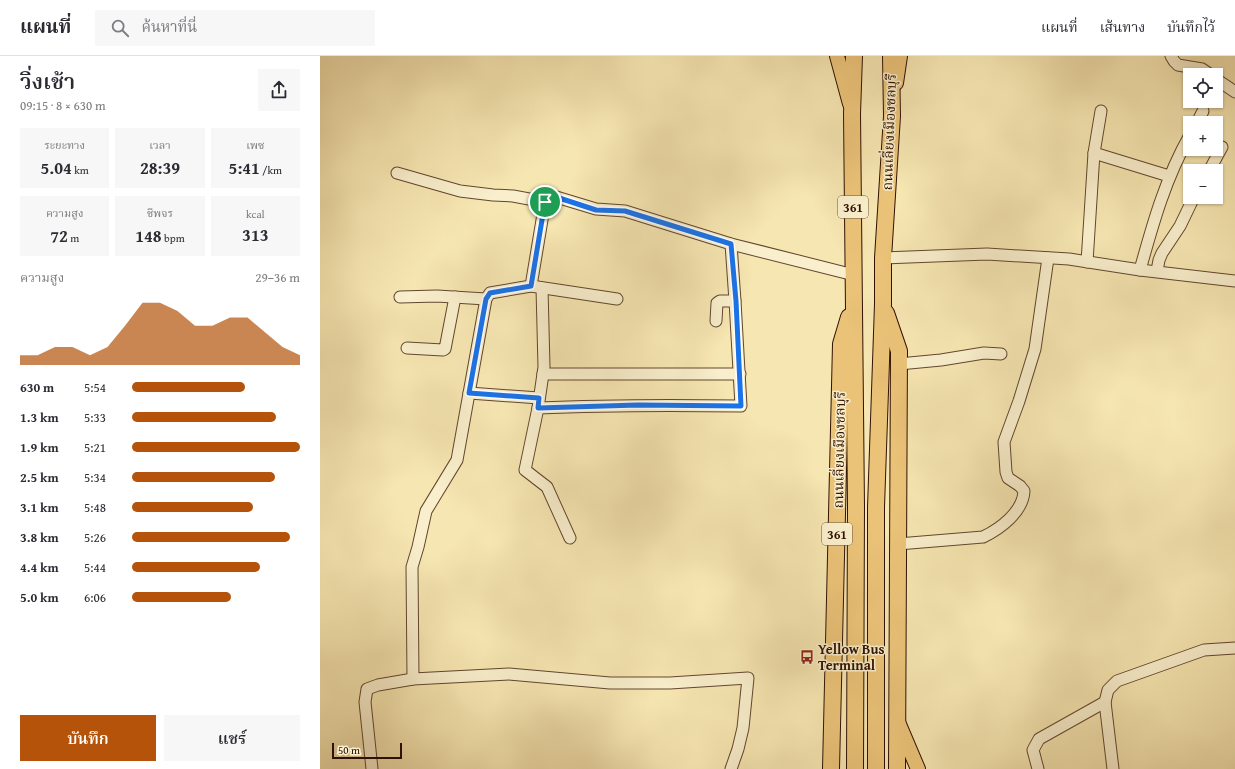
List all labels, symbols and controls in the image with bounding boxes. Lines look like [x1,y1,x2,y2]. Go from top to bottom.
search box [95,10,375,46]
text: แผนที่ [20,12,71,40]
text: ค้นหาที่นี่ [141,16,197,37]
icon: search [109,17,131,39]
text: แผนที่ [1041,17,1078,37]
text: เส้นทาง [1100,17,1145,37]
text: บันทึกไว้ [1167,17,1215,37]
text: วิ่งเช้า [20,65,75,97]
map controls [1183,68,1223,204]
button: locate [1183,68,1223,108]
button: share [258,69,300,111]
street label: ถนนเลี่ยงเมืองชลบุรี [877,73,901,191]
text: 09:15 · 8 × 630 m [20,96,106,115]
button: + [1183,116,1223,156]
text: ระยะทาง [44,137,85,153]
text: เวลา [149,137,171,153]
text: เพซ [246,137,265,153]
text: 5.04 [41,155,72,180]
text: 28:39 [140,155,180,180]
text: 5:41 [229,155,260,180]
text: km [72,162,89,178]
text: /km [260,162,282,178]
button: − [1183,164,1223,204]
pin [528,185,562,219]
icon: arrive [534,191,556,213]
road number: 361 [838,196,868,218]
text: ความสูง [46,205,83,221]
text: ชีพจร [147,205,173,221]
text: kcal [246,206,265,222]
text: 313 [242,222,269,247]
text: 72 [50,223,68,248]
text: 148 [135,223,162,248]
text: m [68,230,79,246]
text: bpm [162,230,185,246]
text: ความสูง [20,268,64,287]
text: 29–36 m [255,268,300,287]
text: 630 m [20,378,54,397]
text: 5:54 [84,378,106,397]
street label: ถนนเลี่ยงเมืองชลบุรี [828,391,850,509]
text: 1.3 km [20,408,59,427]
text: 5:33 [84,408,106,427]
text: 1.9 km [20,438,59,457]
text: 5:21 [84,438,106,457]
text: 2.5 km [20,468,59,487]
text: 5:34 [84,468,106,487]
text: 3.1 km [20,498,59,517]
text: 5:48 [84,498,106,517]
road number: 361 [822,523,852,545]
text: 3.8 km [20,528,59,547]
text: 5:26 [84,528,106,547]
text: 4.4 km [20,558,59,577]
text: 5:44 [84,558,106,577]
text: 5.0 km [20,588,59,607]
text: 6:06 [84,588,106,607]
place label: Yellow Bus Terminal [818,639,885,675]
bus stop icon: Yellow Bus Terminal [799,649,815,665]
button: บันทึก [20,715,156,761]
button: แชร์ [164,715,300,761]
scale bar [332,741,402,760]
text: 50 m [338,742,360,758]

